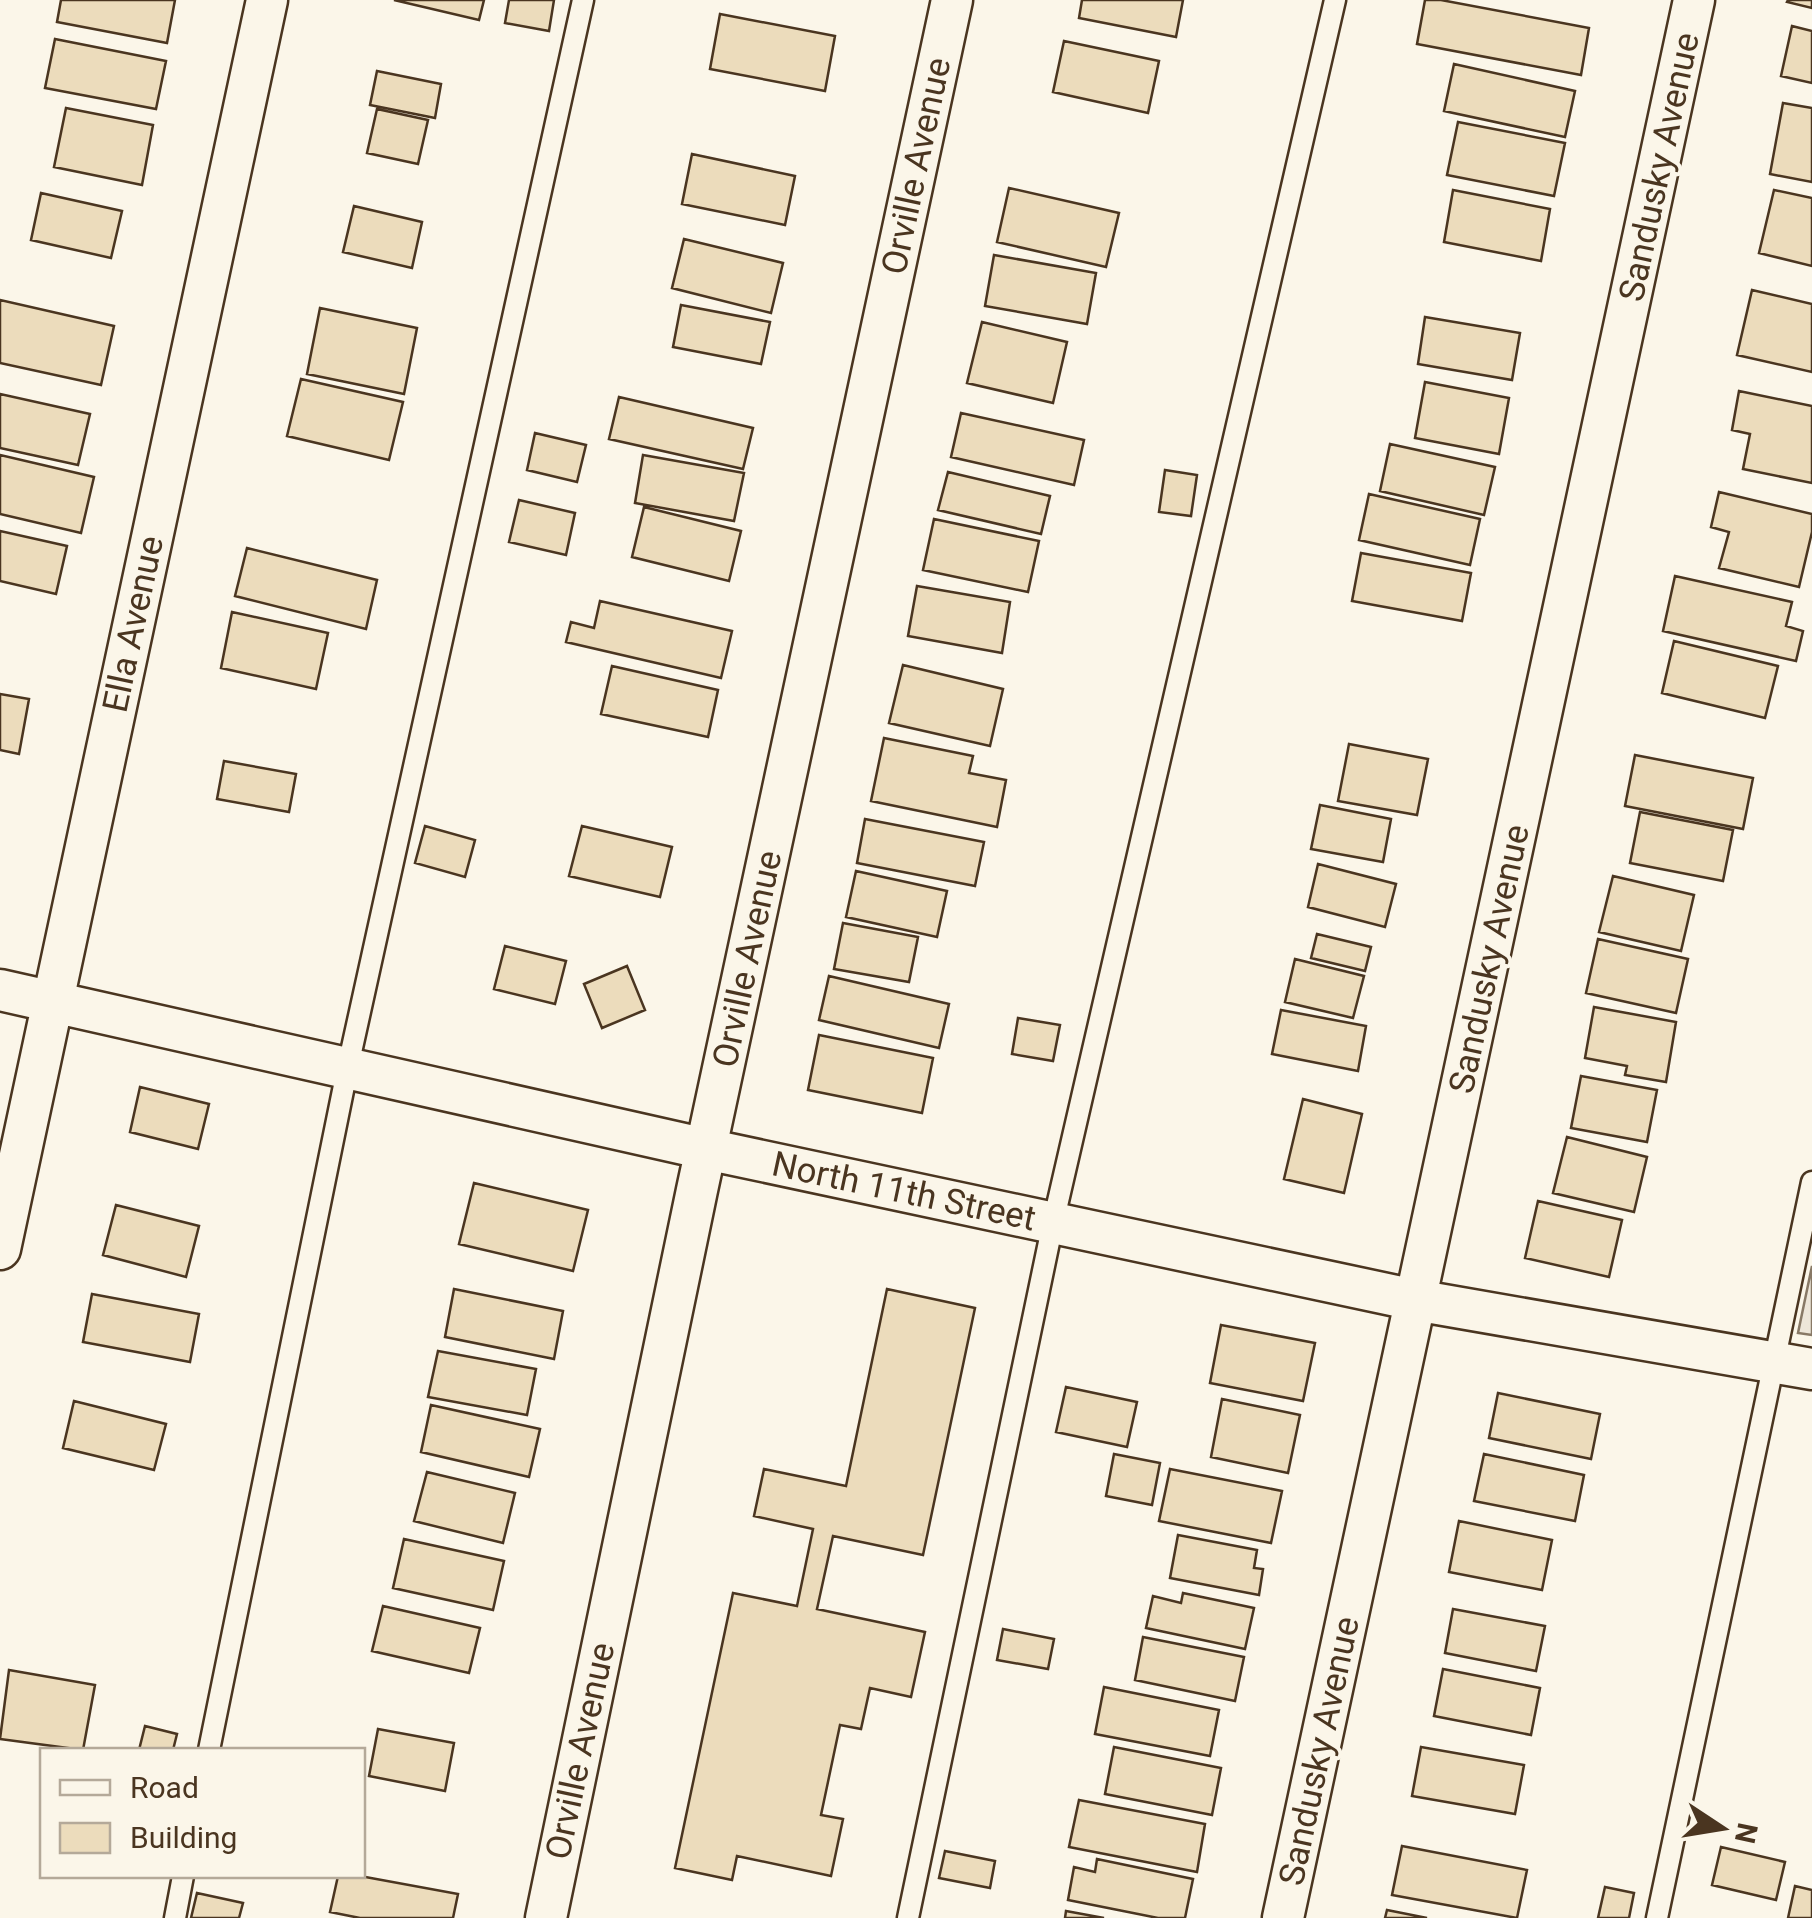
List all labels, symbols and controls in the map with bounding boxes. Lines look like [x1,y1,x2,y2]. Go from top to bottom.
street label: Sandusky Avenue [1611,29,1708,305]
street label: Orville Avenue [874,54,959,278]
street label: Ella Avenue [95,532,172,716]
street label: Sandusky Avenue [1441,821,1538,1097]
street label: Orville Avenue [705,847,790,1071]
street label: North 11th Street [768,1144,1039,1239]
street label: Sandusky Avenue [1271,1613,1368,1889]
street label: Orville Avenue [538,1639,623,1863]
legend [40,1748,365,1878]
text: Road [130,1770,199,1805]
north arrow [1672,1778,1772,1878]
text: Building [130,1820,237,1855]
text: N [1728,1820,1764,1846]

